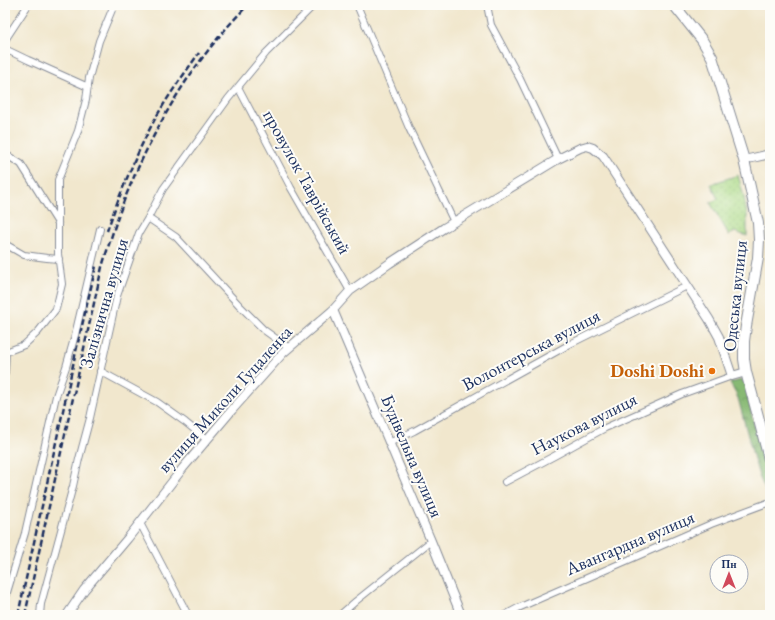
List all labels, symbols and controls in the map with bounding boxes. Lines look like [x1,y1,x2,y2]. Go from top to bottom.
street label: провулок Таврійський [258,105,357,259]
street label: Залізнична вулиця [74,235,133,370]
street label: Одеська вулиця [717,239,752,353]
street label: Волонтерська вулиця [458,303,604,396]
street label: вулиця Миколи Гуцаленка [152,320,297,477]
place label: Doshi Doshi [610,359,705,382]
marker: Doshi Doshi [707,366,717,376]
street label: Наукова вулиця [527,387,640,460]
street label: Будівельна вулиця [376,391,449,521]
street label: Авангардна вулиця [561,505,698,580]
north arrow [709,554,749,594]
text: Пн [721,557,737,571]

